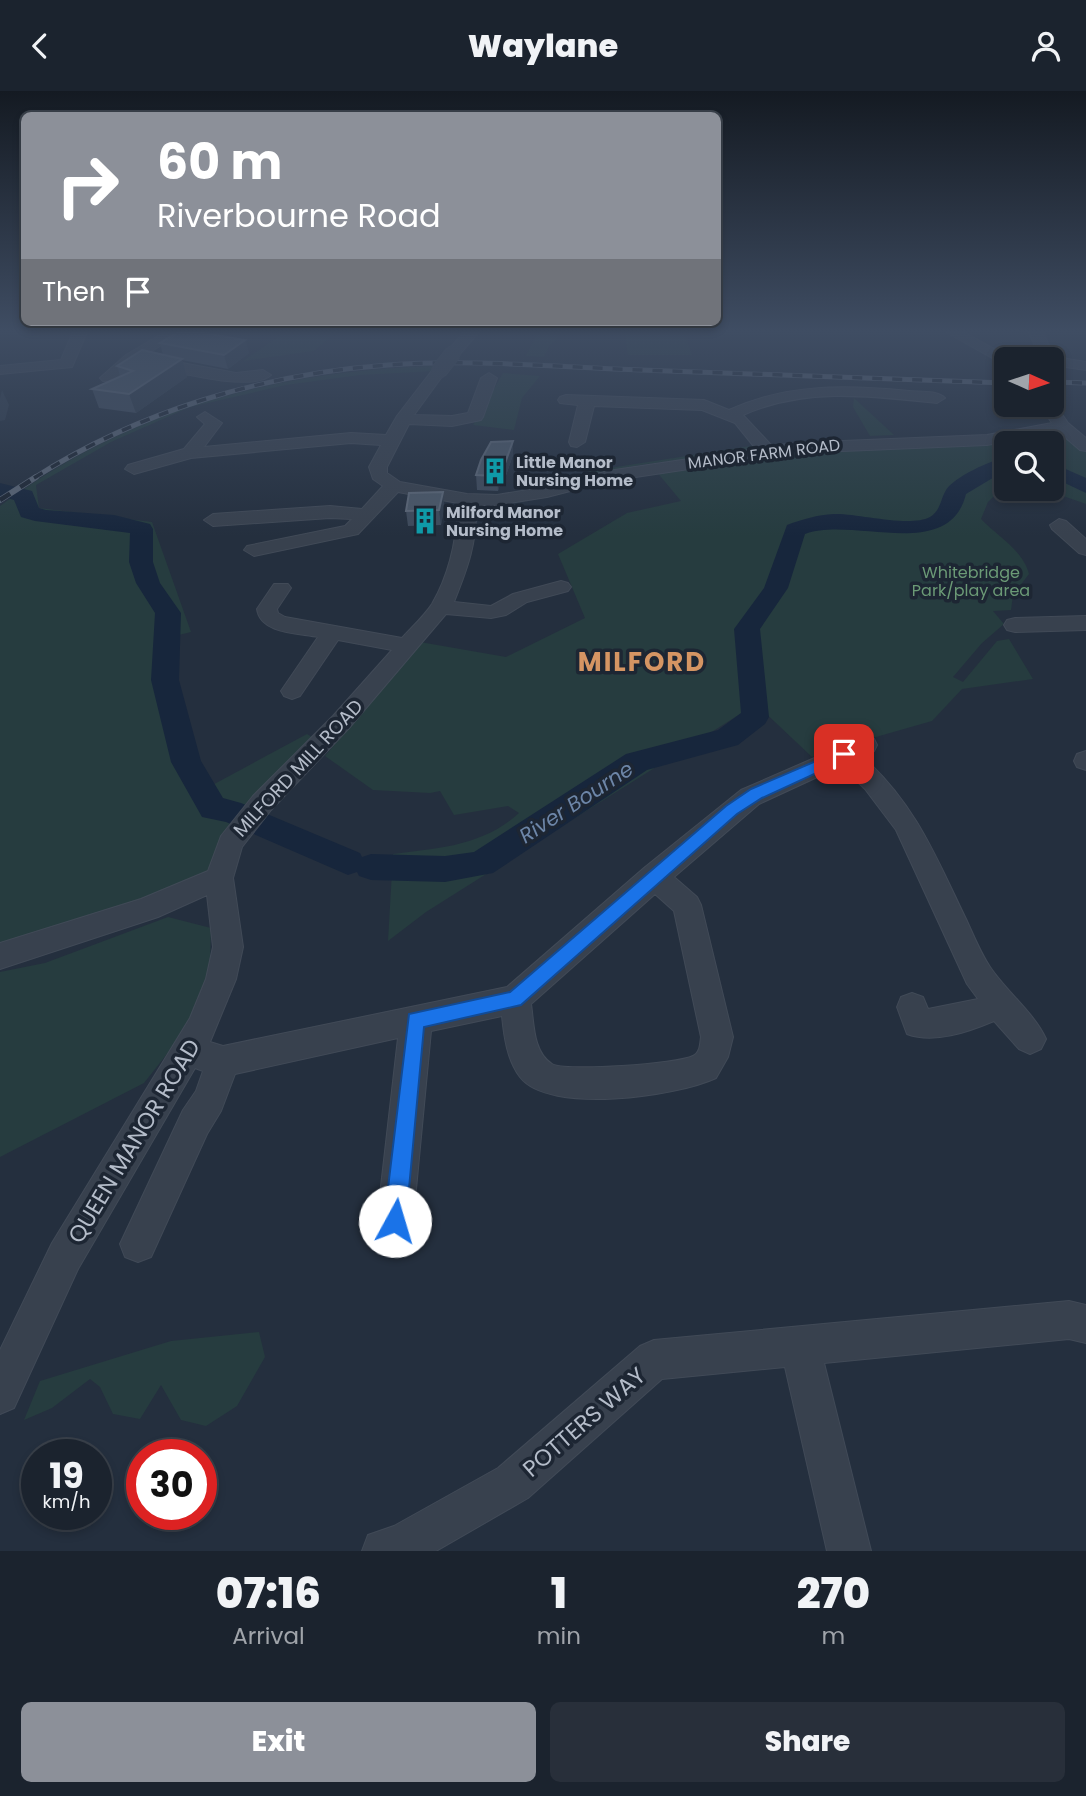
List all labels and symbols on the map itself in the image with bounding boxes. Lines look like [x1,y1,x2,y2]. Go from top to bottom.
north arrow [994,347,1064,417]
street label: MANOR FARM ROAD [686,433,842,475]
place label: Little Manor Nursing Home [516,451,633,492]
building icon: Little Manor Nursing Home [480,456,510,486]
place label: Milford Manor Nursing Home [446,501,563,542]
building icon: Milford Manor Nursing Home [410,506,440,536]
park label: Whitebridge Park/play area [912,561,1030,602]
district label: MILFORD [578,644,706,680]
street label: MILFORD MILL ROAD [227,693,369,843]
pin [814,724,874,784]
water label: River Bourne [513,754,639,850]
street label: QUEEN MANOR ROAD [60,1033,208,1249]
position arrow [358,1184,432,1258]
street label: POTTERS WAY [516,1360,652,1484]
speed limit sign: 30 [126,1439,217,1530]

